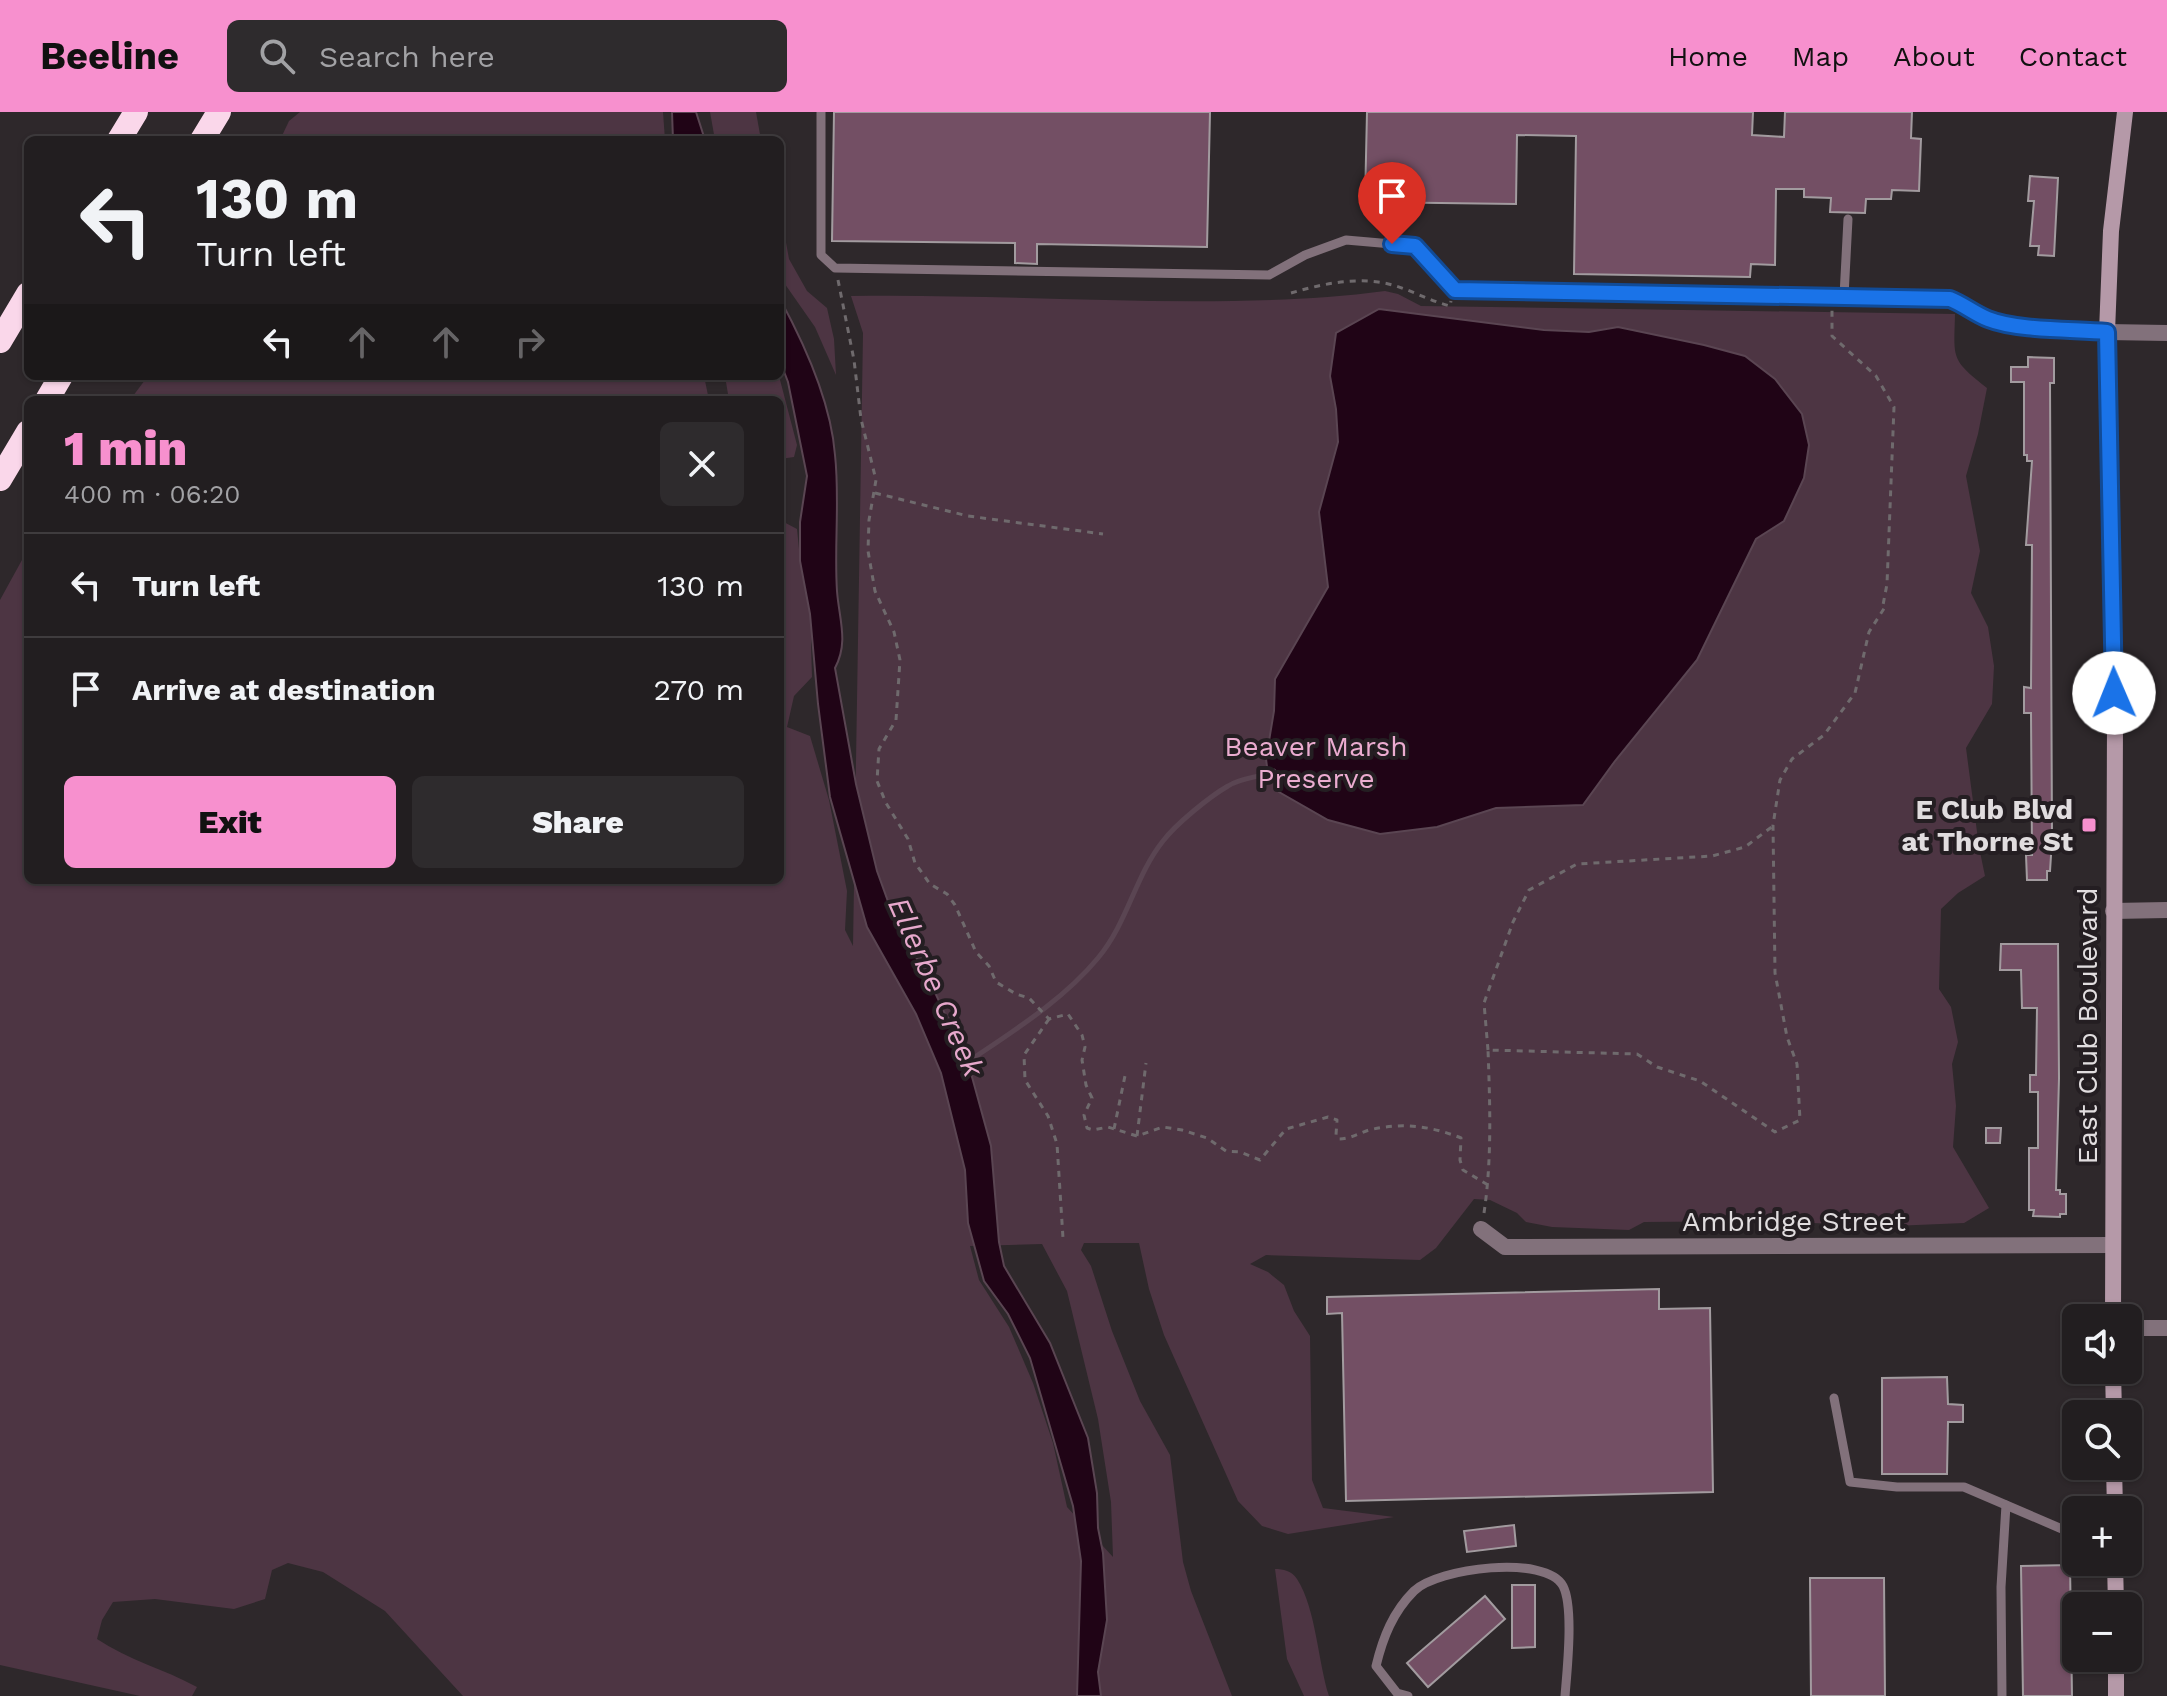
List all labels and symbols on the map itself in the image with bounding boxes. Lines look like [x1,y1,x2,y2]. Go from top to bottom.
pin [1358,162,1426,244]
position arrow [2072,651,2156,735]
park label: Beaver Marsh Preserve [1224,730,1408,795]
place label: E Club Blvd at Thorne St [1901,793,2073,858]
marker: E Club Blvd at Thorne St [2080,816,2098,834]
street label: East Club Boulevard [2071,887,2104,1165]
water label: Ellerbe Creek [881,891,992,1084]
street label: Ambridge Street [1682,1205,1906,1238]

